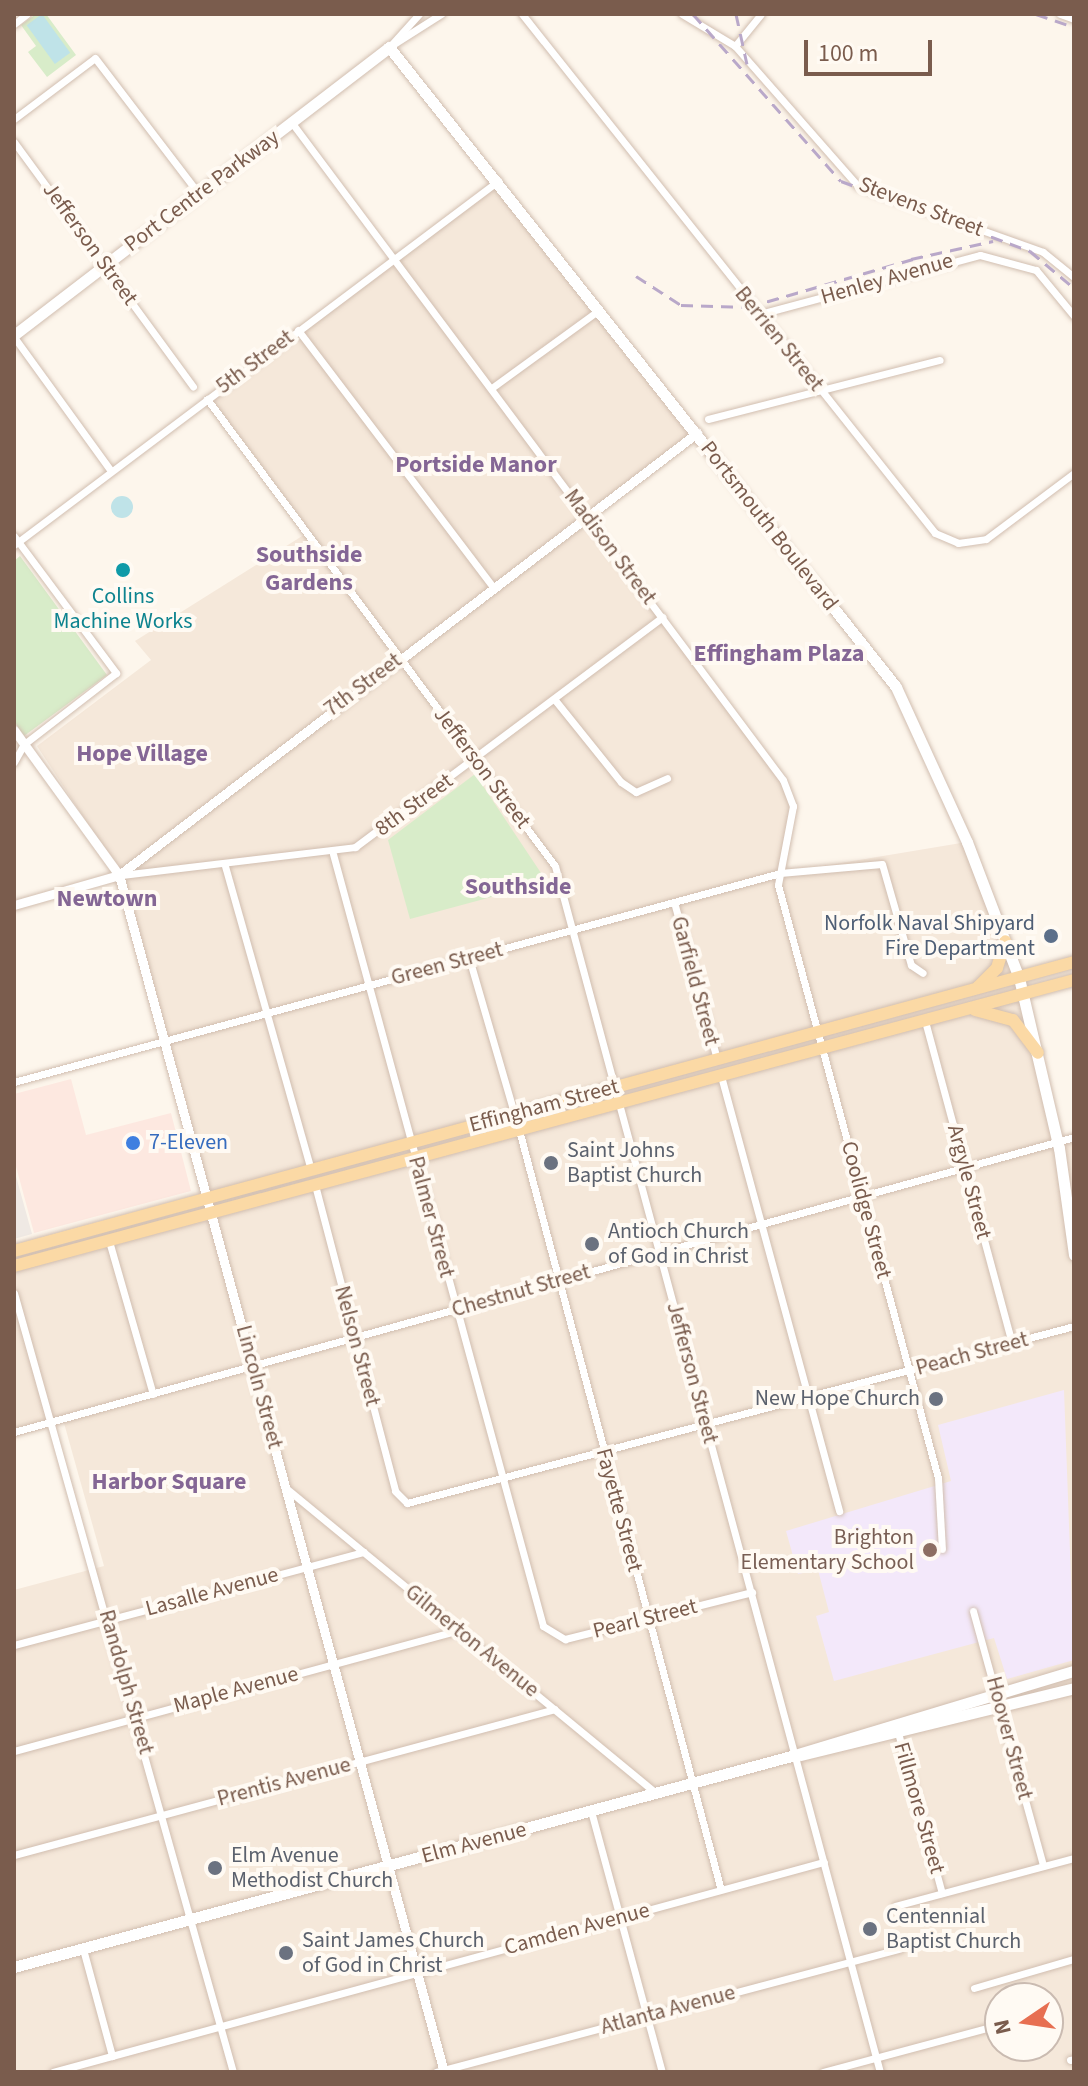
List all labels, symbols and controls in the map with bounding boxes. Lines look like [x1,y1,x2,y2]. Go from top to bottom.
scale bar [808,24,936,74]
text: 100 m [818,36,878,71]
street label: Port Centre Parkway [119,124,285,258]
street label: Stevens Street [855,171,987,243]
street label: Jefferson Street [37,178,143,310]
street label: Henley Avenue [818,248,956,310]
street label: Berrien Street [729,281,829,397]
street label: 5th Street [211,324,299,400]
street label: Portsmouth Boulevard [695,436,843,616]
district label: Portside Manor [395,451,557,479]
street label: Madison Street [558,484,662,610]
district label: Southside Gardens [256,541,362,597]
marker: Collins Machine Works [114,561,132,579]
place label: Collins Machine Works [54,583,192,634]
district label: Effingham Plaza [694,640,864,668]
street label: 7th Street [319,647,407,723]
street label: Jefferson Street [428,702,536,834]
district label: Hope Village [76,740,208,768]
street label: 8th Street [370,768,458,842]
district label: Southside [465,873,571,901]
district label: Newtown [56,885,158,913]
place label: Norfolk Naval Shipyard Fire Department [824,910,1035,962]
street label: Garfield Street [665,914,725,1048]
marker: Norfolk Naval Shipyard Fire Department [1042,927,1060,945]
street label: Green Street [388,936,506,992]
street label: Effingham Street [466,1073,622,1139]
street label: Argyle Street [941,1122,997,1242]
place label: 7-Eleven [149,1130,228,1156]
marker: 7-Eleven [124,1134,142,1152]
place label: Saint Johns Baptist Church [567,1137,702,1188]
street label: Coolidge Street [835,1139,897,1281]
street label: Palmer Street [402,1153,460,1281]
marker: Saint Johns Baptist Church [542,1154,560,1172]
place label: Antioch Church of God in Christ [608,1218,749,1270]
marker: Antioch Church of God in Christ [583,1235,601,1253]
street label: Chestnut Street [449,1259,593,1323]
street label: Nelson Street [328,1283,386,1409]
street label: Jefferson Street [660,1300,724,1446]
street label: Lincoln Street [230,1322,288,1452]
street label: Peach Street [913,1326,1031,1382]
place label: New Hope Church [755,1386,920,1412]
marker: New Hope Church [927,1390,945,1408]
street label: Fayette Street [590,1445,648,1575]
district label: Harbor Square [92,1468,246,1496]
place label: Brighton Elementary School [741,1524,914,1576]
marker: Brighton Elementary School [921,1541,939,1559]
street label: Lasalle Avenue [143,1562,281,1622]
street label: Gilmerton Avenue [400,1579,544,1703]
street label: Pearl Street [590,1593,700,1645]
street label: Randolph Street [93,1607,159,1757]
street label: Maple Avenue [171,1661,301,1719]
street label: Hoover Street [980,1674,1038,1802]
street label: Fillmore Street [888,1739,950,1877]
street label: Prentis Avenue [214,1752,354,1812]
street label: Elm Avenue [419,1816,529,1870]
place label: Elm Avenue Methodist Church [231,1842,393,1894]
marker: Elm Avenue Methodist Church [206,1859,224,1877]
street label: Camden Avenue [502,1897,652,1961]
place label: Centennial Baptist Church [886,1903,1021,1954]
marker: Centennial Baptist Church [861,1920,879,1938]
place label: Saint James Church of God in Christ [302,1927,484,1978]
marker: Saint James Church of God in Christ [277,1944,295,1962]
street label: Atlanta Avenue [598,1979,738,2041]
north arrow [984,1982,1064,2062]
text: N [985,2016,1020,2038]

